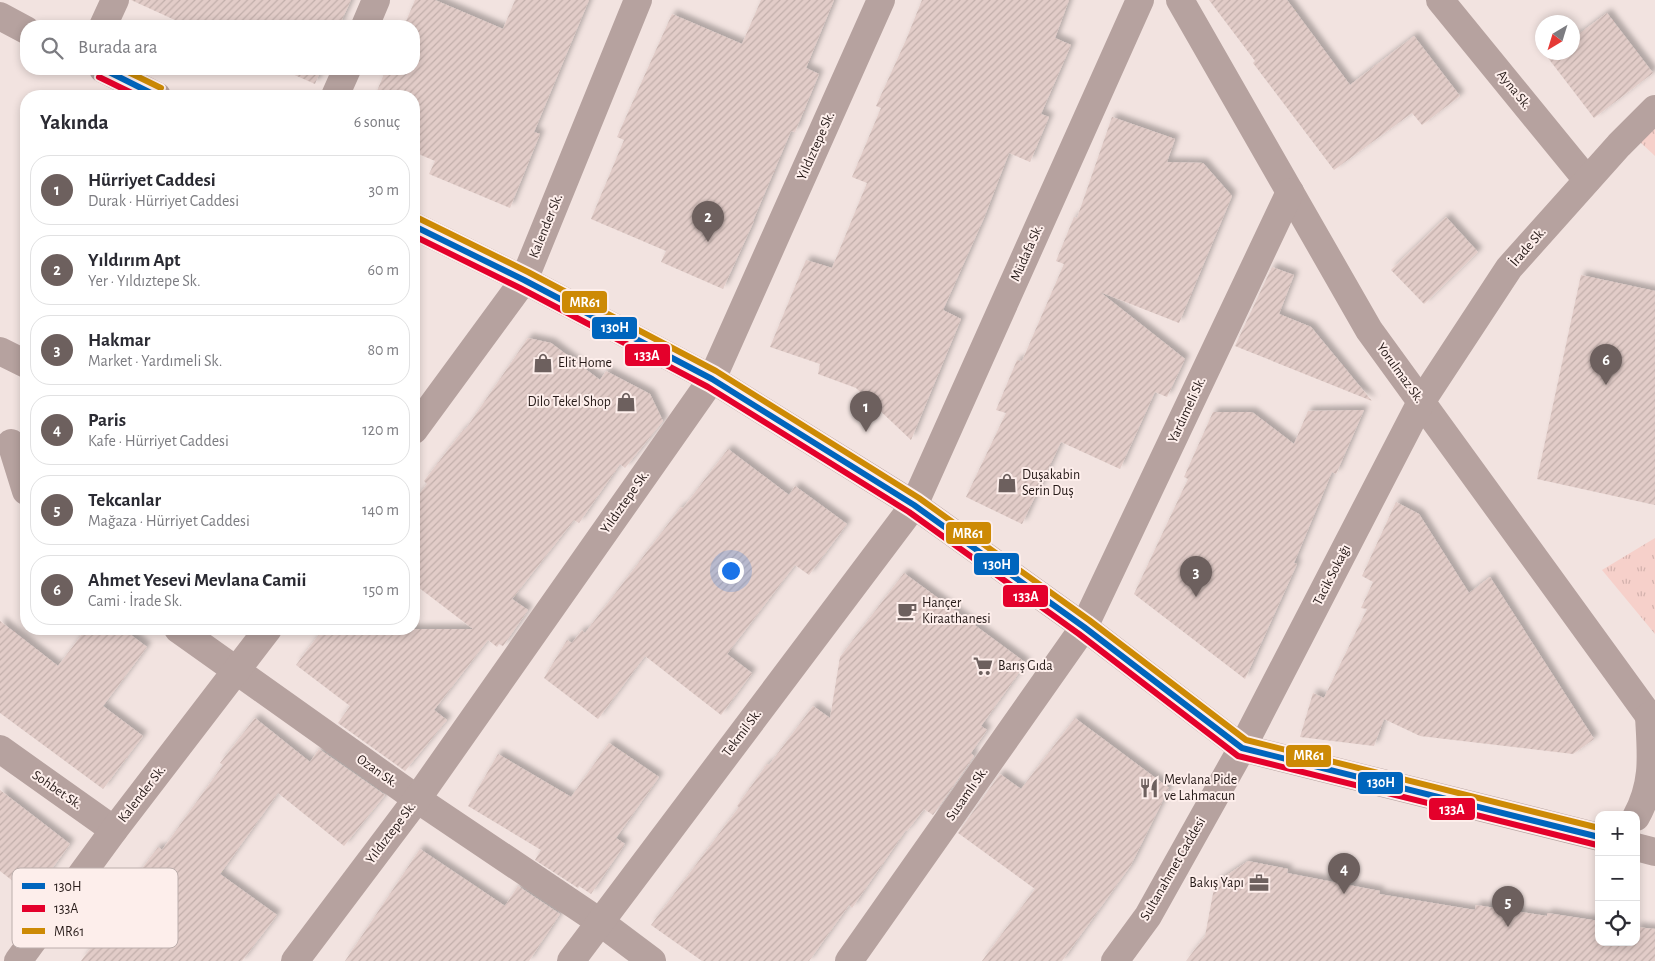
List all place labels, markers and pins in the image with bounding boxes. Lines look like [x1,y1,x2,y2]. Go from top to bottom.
pin: 2 [692,201,724,242]
pin: 6 [1590,344,1622,385]
shop icon: Elit Home [532,352,554,374]
place label: Elit Home [558,356,612,370]
shop icon: Dilo Tekel Shop [615,391,637,413]
pin: 1 [850,391,882,432]
place label: Dilo Tekel Shop [527,395,611,409]
place label: Duşakabin Serin Duş [1022,468,1080,498]
shop icon: Duşakabin Serin Duş [996,472,1018,494]
pin: 3 [1180,556,1212,597]
place label: Hançer Kiraathanesi [922,596,991,626]
cafe icon: Hançer Kiraathanesi [896,600,918,622]
supermarket icon: Barış Gıda [972,655,994,677]
place label: Barış Gıda [998,659,1053,673]
place label: Mevlana Pide ve Lahmacun [1164,773,1237,803]
restaurant icon: Mevlana Pide ve Lahmacun [1138,777,1160,799]
pin: 4 [1328,853,1360,894]
office icon: Bakış Yapı [1248,872,1270,894]
place label: Bakış Yapı [1189,876,1244,890]
pin: 5 [1492,886,1524,927]

